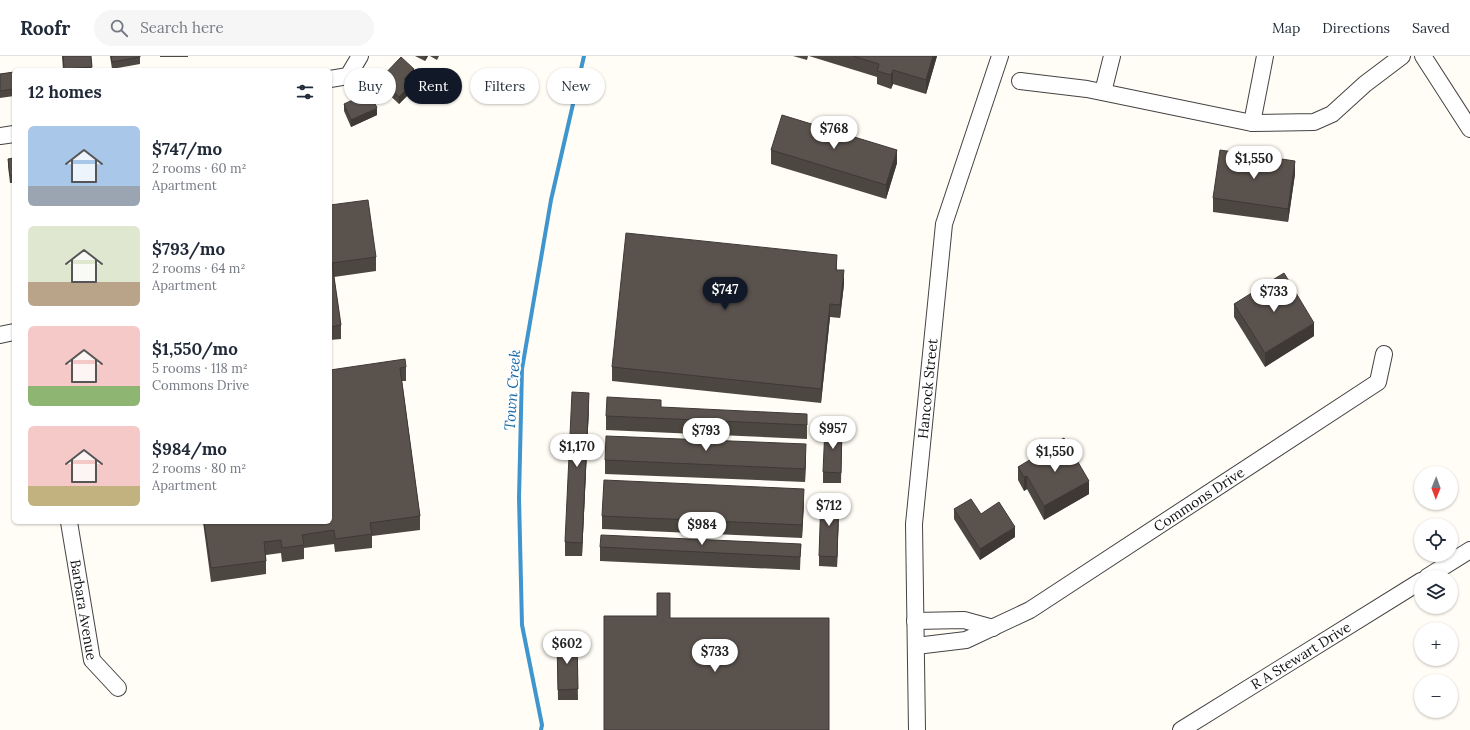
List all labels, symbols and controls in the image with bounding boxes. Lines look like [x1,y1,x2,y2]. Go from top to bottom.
search box [94,10,374,46]
text: Roofr [20,16,70,40]
icon: search [108,17,130,39]
text: Search here [140,18,224,37]
text: Map [1272,19,1300,37]
text: Directions [1322,19,1390,37]
text: Saved [1412,19,1450,37]
chip: Buy [344,68,396,104]
chip: Rent [404,68,462,104]
chip: Filters [470,68,539,104]
chip: New [547,68,605,104]
text: 12 homes [28,81,102,103]
icon: filters [294,81,316,103]
pin: $768 [810,116,858,150]
text: $768 [820,120,848,137]
text: $747/mo [152,138,222,160]
icon: home [60,142,108,190]
pin: $1,550 [1221,146,1287,180]
text: $1,550 [1235,150,1273,167]
text: 2 rooms · 60 m² [152,160,247,177]
text: Apartment [152,177,217,194]
text: $793/mo [152,238,225,260]
icon: home [60,242,108,290]
text: 2 rooms · 64 m² [152,260,245,277]
text: Apartment [152,277,217,294]
pin: $747 [701,277,749,311]
pin: $733 [1250,279,1298,313]
text: $747 [712,281,738,298]
text: $733 [1260,283,1288,300]
street label: Hancock Street [914,337,942,440]
text: $1,550/mo [152,338,238,360]
icon: home [60,342,108,390]
water label: Town Creek [500,349,524,431]
text: 5 rooms · 118 m² [152,360,248,377]
text: Commons Drive [152,377,249,394]
pin: $957 [809,416,857,450]
pin: $793 [682,418,730,452]
text: $957 [819,420,847,437]
text: $793 [692,422,720,439]
pin: $1,170 [544,434,610,468]
text: $984/mo [152,438,227,460]
text: $1,170 [559,438,595,455]
pin: $1,550 [1022,439,1088,473]
icon: home [60,442,108,490]
text: $1,550 [1036,443,1074,460]
text: 2 rooms · 80 m² [152,460,246,477]
street label: Commons Drive [1150,463,1248,536]
north arrow [1414,466,1458,510]
map controls [1414,466,1458,718]
text: Apartment [152,477,217,494]
pin: $712 [805,493,853,527]
text: $712 [816,497,842,514]
pin: $984 [678,512,726,546]
text: $984 [687,516,717,533]
button: locate [1414,518,1458,562]
street label: Barbara Avenue [66,558,101,662]
button: layers [1414,570,1458,614]
street label: R A Stewart Drive [1247,618,1354,693]
button: + [1414,622,1458,666]
pin: $602 [543,631,591,665]
text: $602 [552,635,582,652]
pin: $733 [691,639,739,673]
text: $733 [701,643,729,660]
button: − [1414,674,1458,718]

